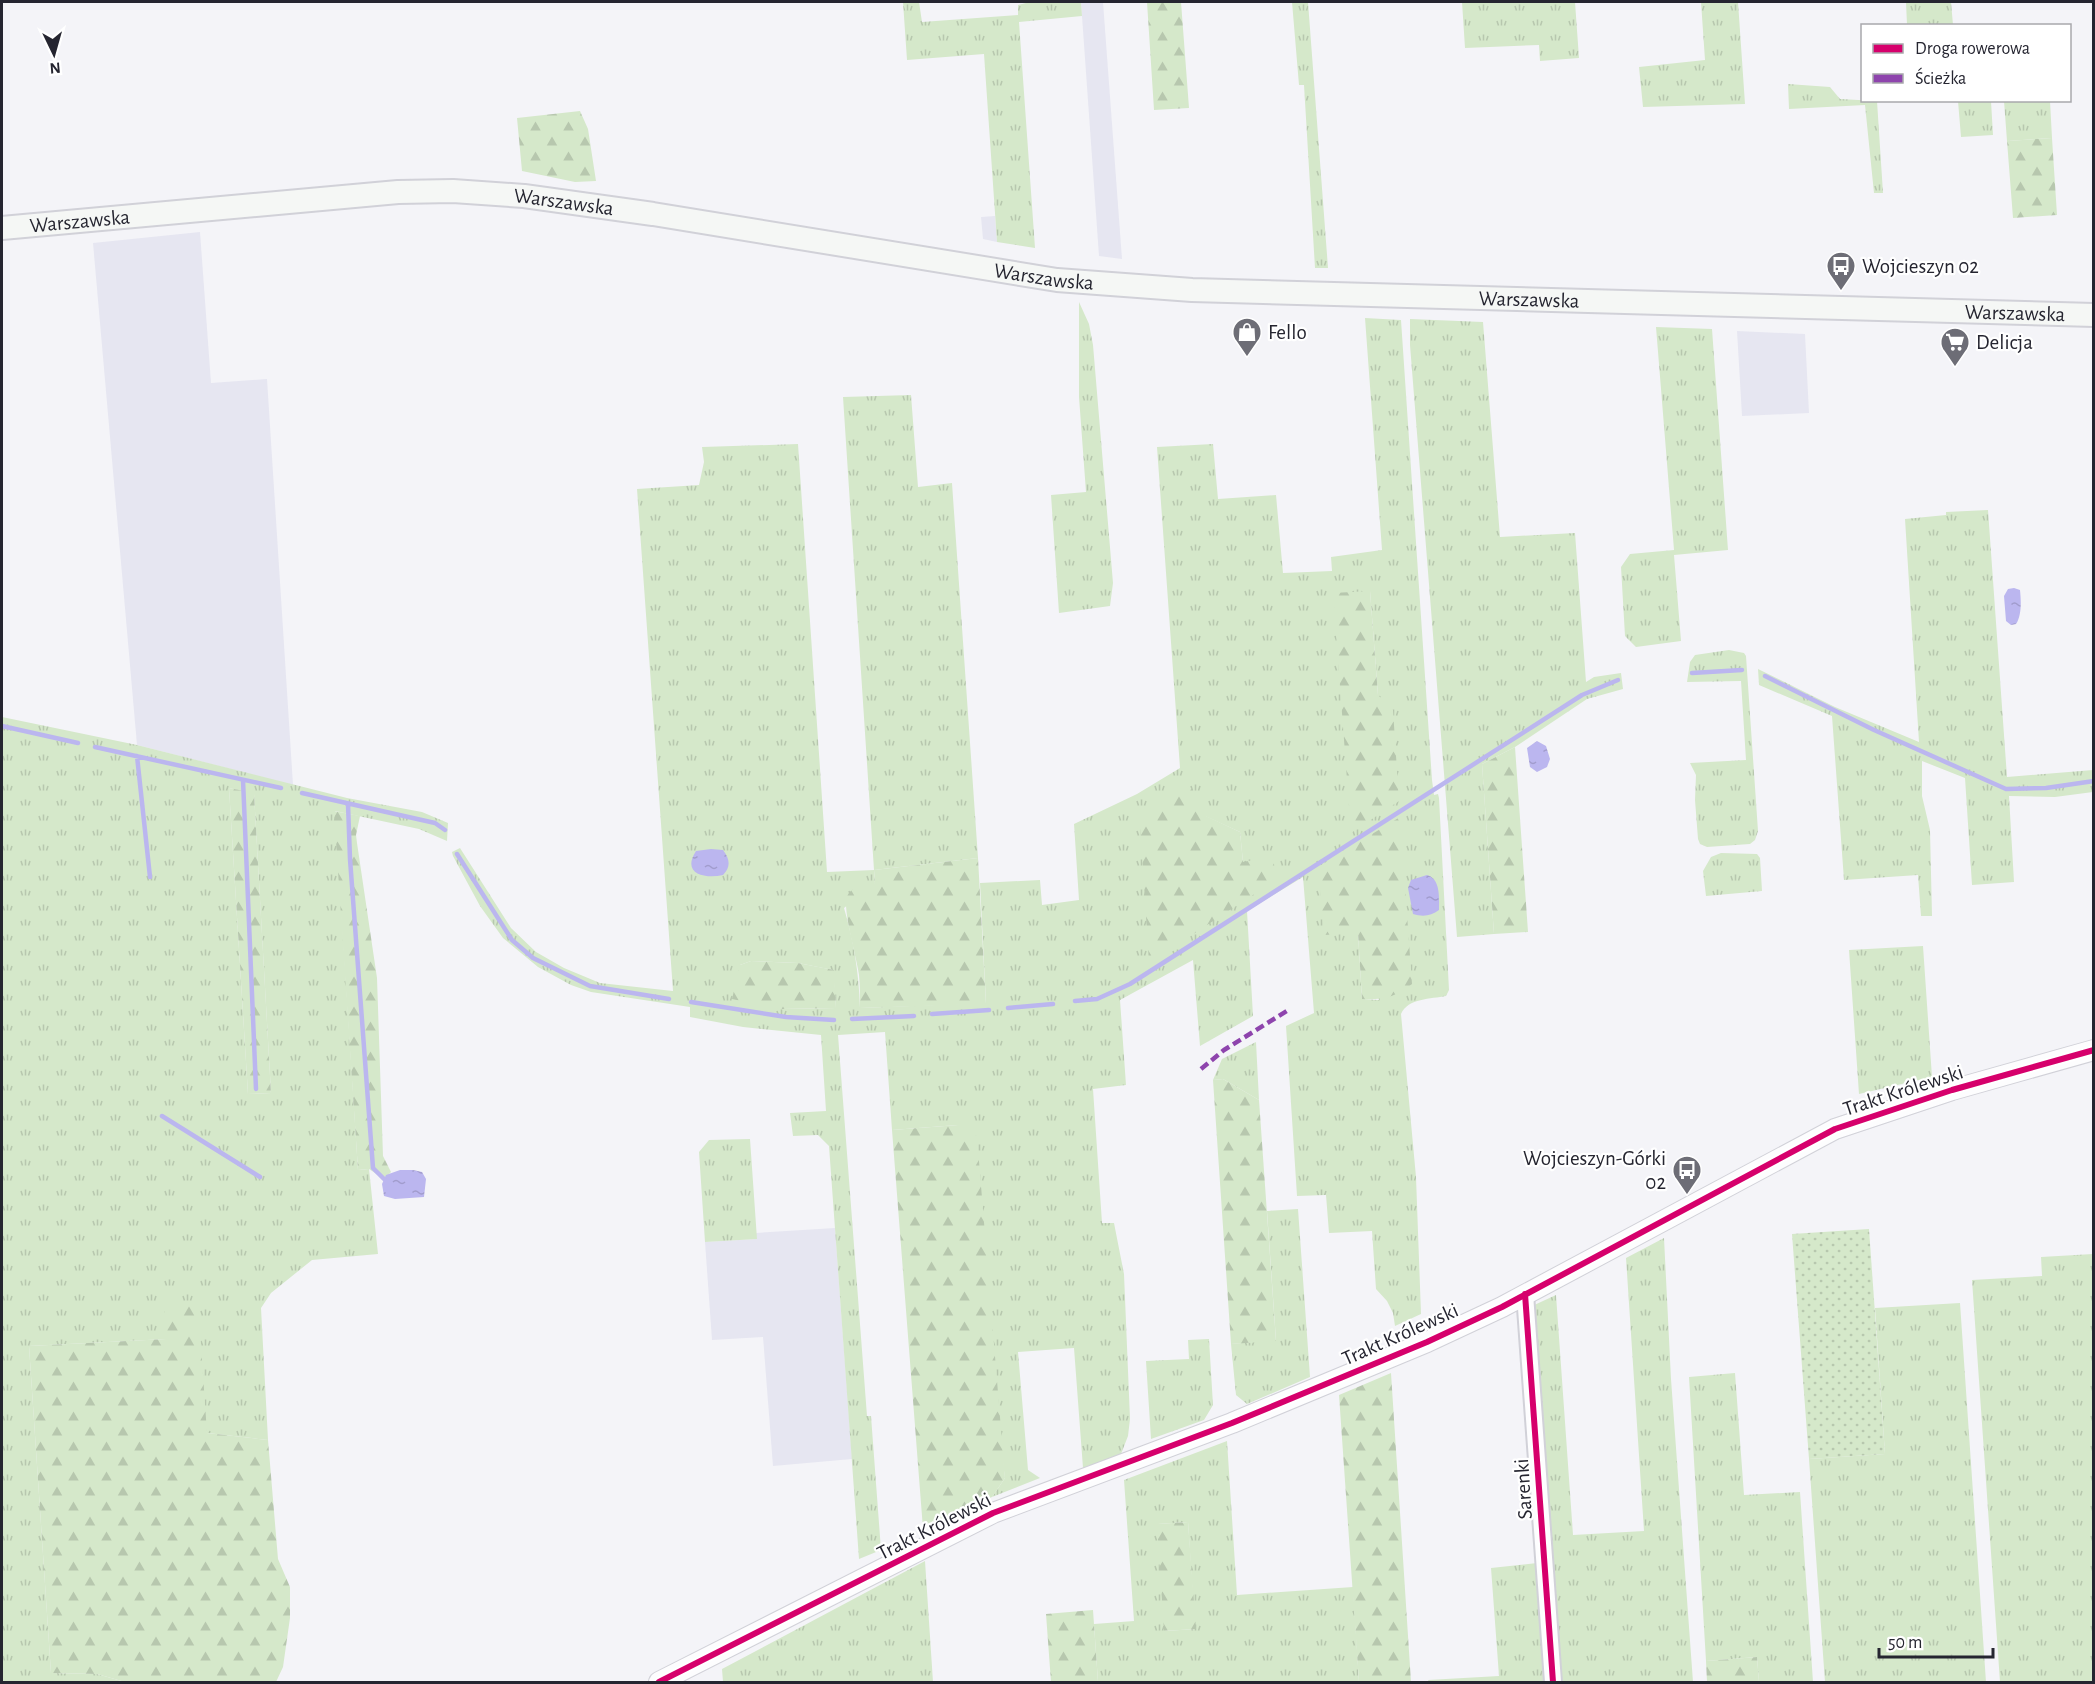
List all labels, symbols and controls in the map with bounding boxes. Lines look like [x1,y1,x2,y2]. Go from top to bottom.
north arrow [24,24,84,84]
legend [1861,24,2071,102]
text: Droga rowerowa [1915,40,2030,58]
text: N [49,59,61,76]
text: Ścieżka [1915,67,1966,88]
street label: Warszawska [513,185,615,219]
street label: Warszawska [29,206,131,236]
bus stop icon: Wojcieszyn 02 [1825,250,1857,292]
place label: Wojcieszyn 02 [1862,256,1979,277]
street label: Warszawska [992,260,1095,294]
street label: Warszawska [1478,288,1580,312]
street label: Warszawska [1964,301,2066,325]
shop icon: Fello [1231,316,1263,358]
place label: Fello [1268,322,1307,343]
supermarket icon: Delicja [1939,326,1971,368]
place label: Delicja [1976,332,2033,353]
street label: Trakt Królewski [1841,1061,1966,1120]
place label: Wojcieszyn-Górki 02 [1523,1148,1666,1193]
bus stop icon: Wojcieszyn-Górki 02 [1671,1154,1703,1196]
street label: Trakt Królewski [1339,1299,1461,1369]
street label: Sarenki [1511,1458,1536,1520]
street label: Trakt Królewski [874,1489,995,1564]
scale bar [1879,1621,1993,1659]
text: 50 m [1888,1634,1922,1652]

